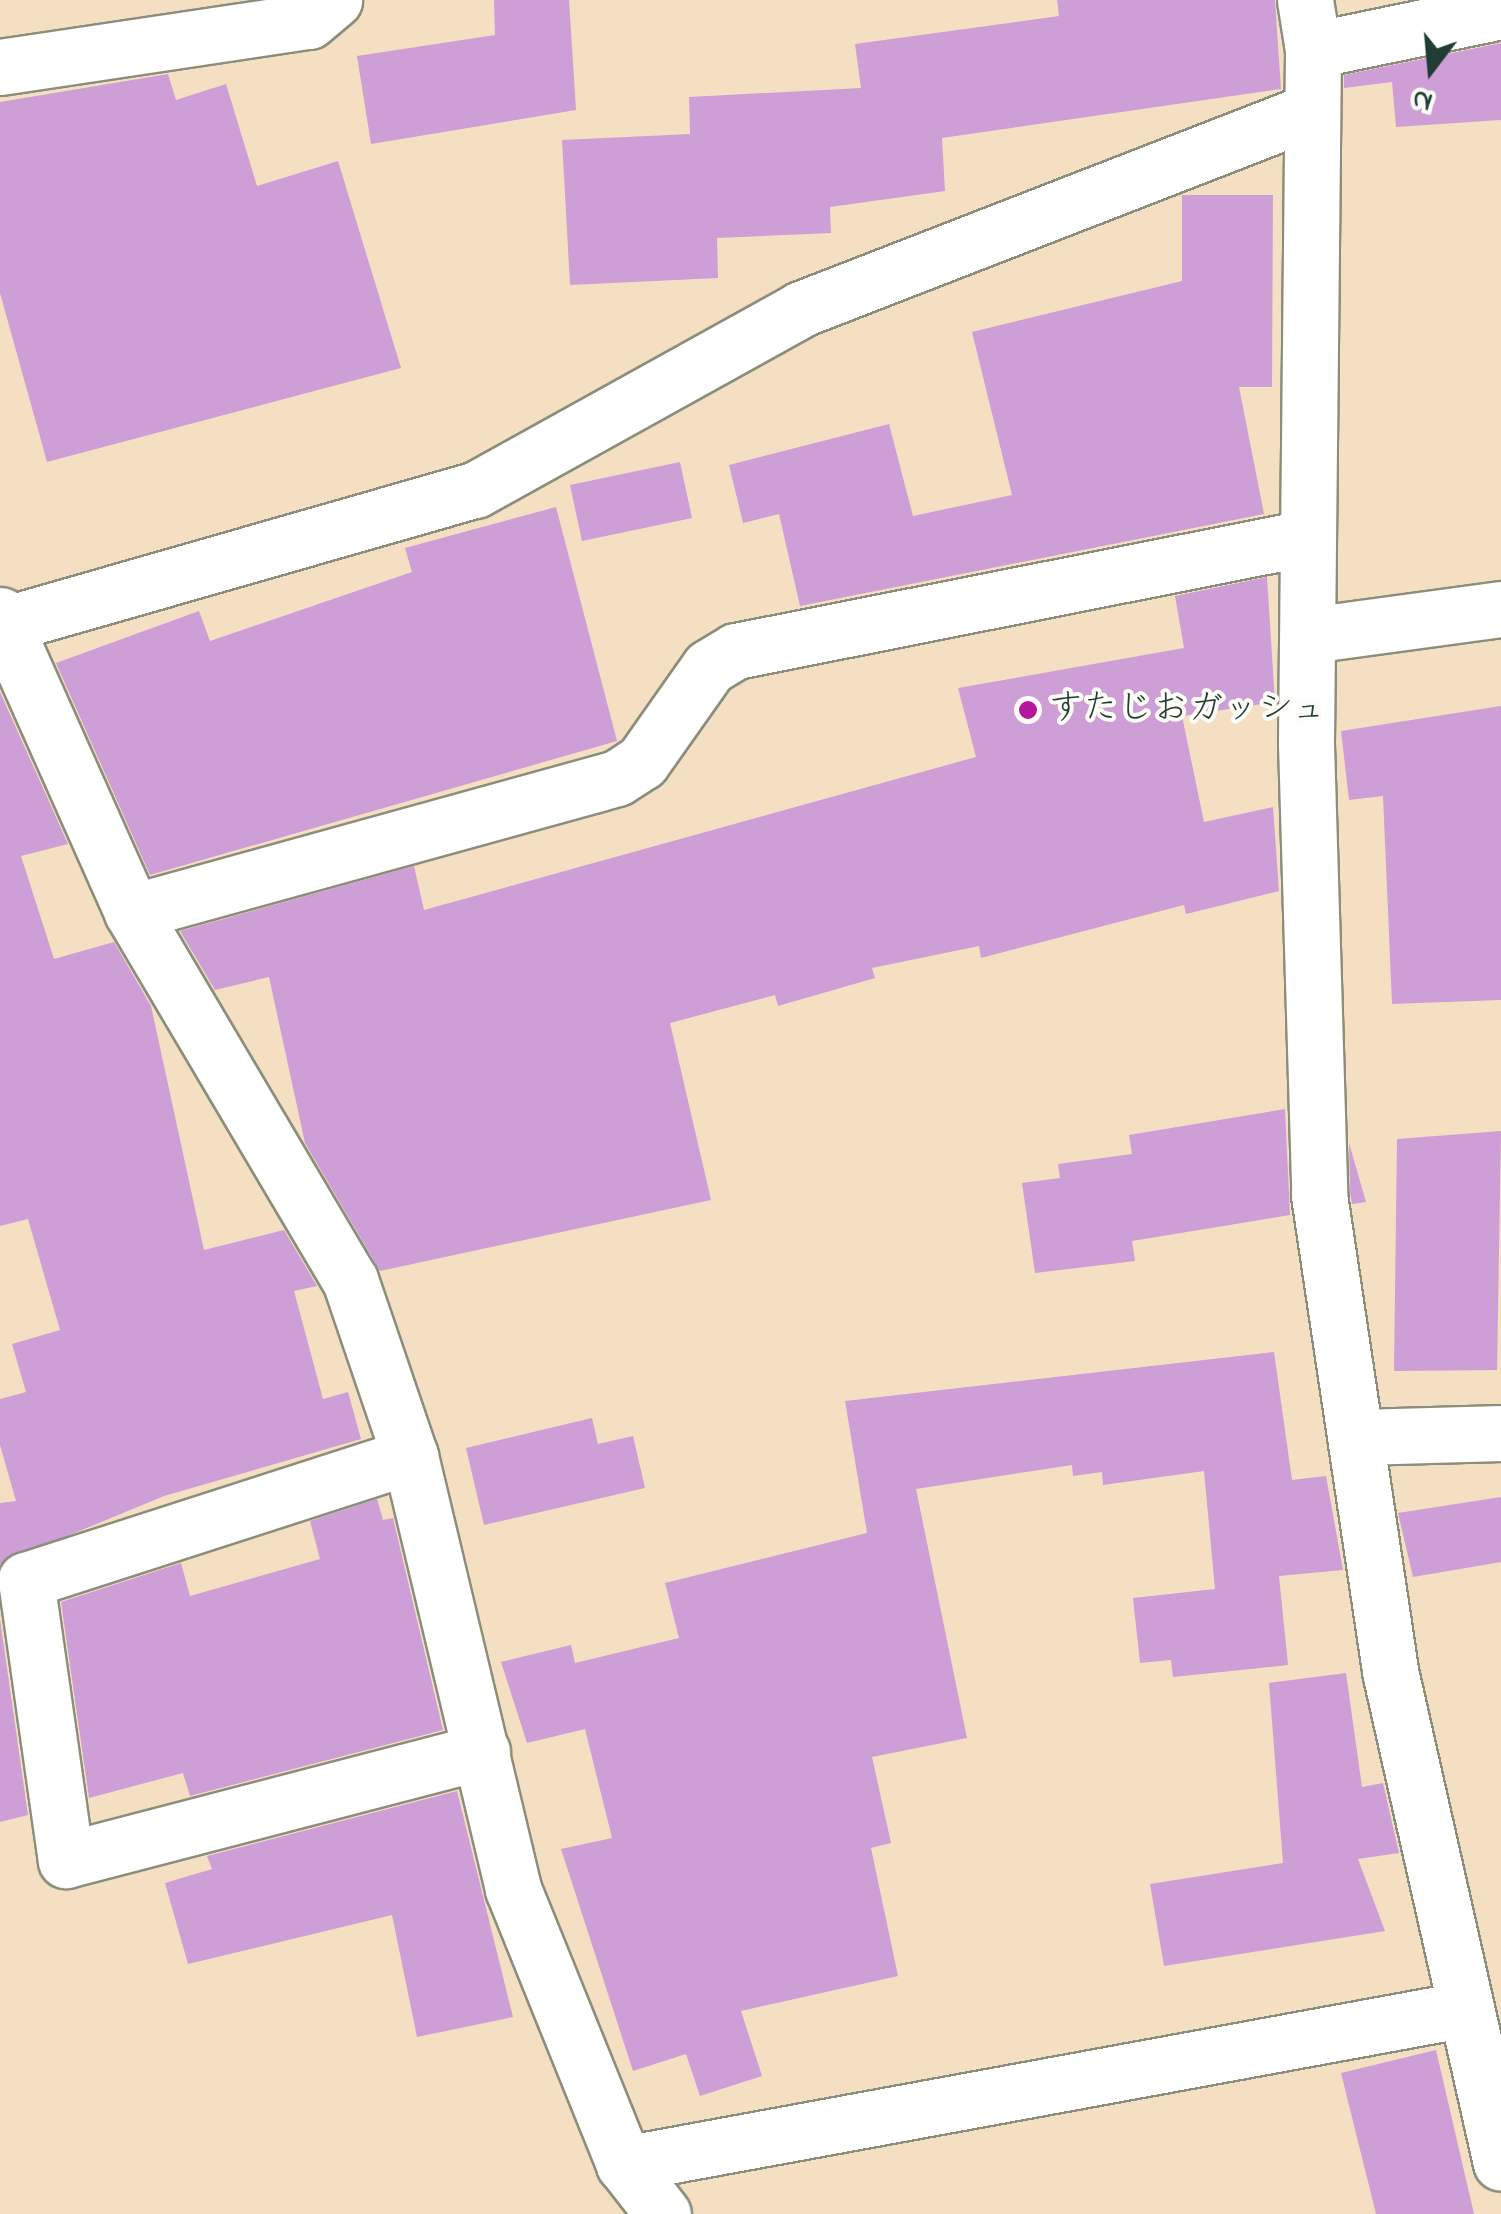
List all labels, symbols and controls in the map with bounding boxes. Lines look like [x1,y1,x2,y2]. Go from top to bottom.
north arrow [1381,20,1481,120]
text: N [1408,77,1437,122]
place label: すたじおガッシュ [1048,689,1328,731]
marker: すたじおガッシュ [1017,699,1039,721]

